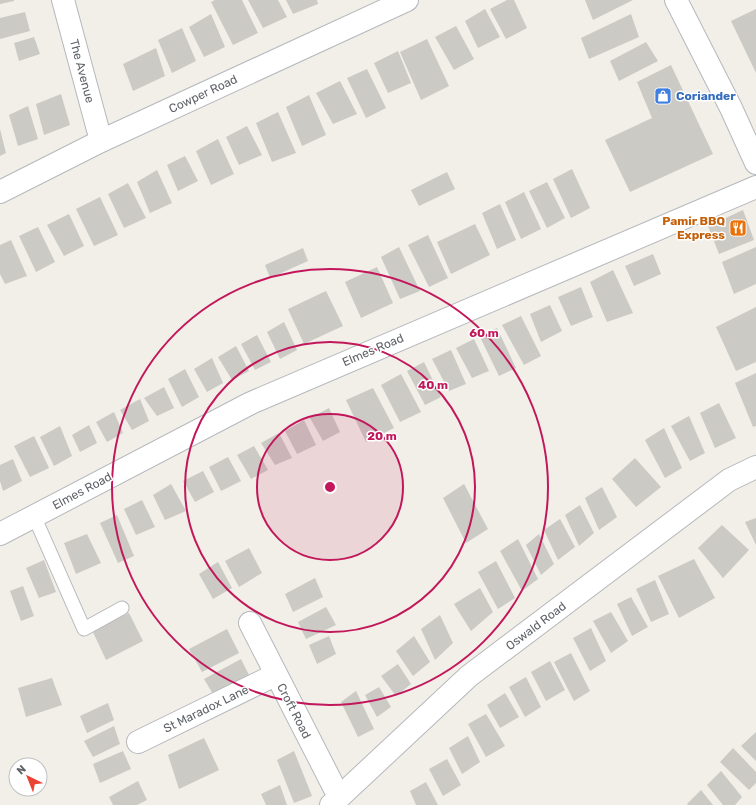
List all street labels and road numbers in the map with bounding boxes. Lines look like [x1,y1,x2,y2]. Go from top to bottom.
street label: The Avenue [67,38,97,105]
street label: Cowper Road [167,72,239,116]
street label: Elmes Road [340,331,406,369]
street label: Elmes Road [50,470,114,512]
street label: Oswald Road [503,599,569,653]
street label: Croft Road [274,681,314,741]
street label: St Maradox Lane [161,682,251,736]

